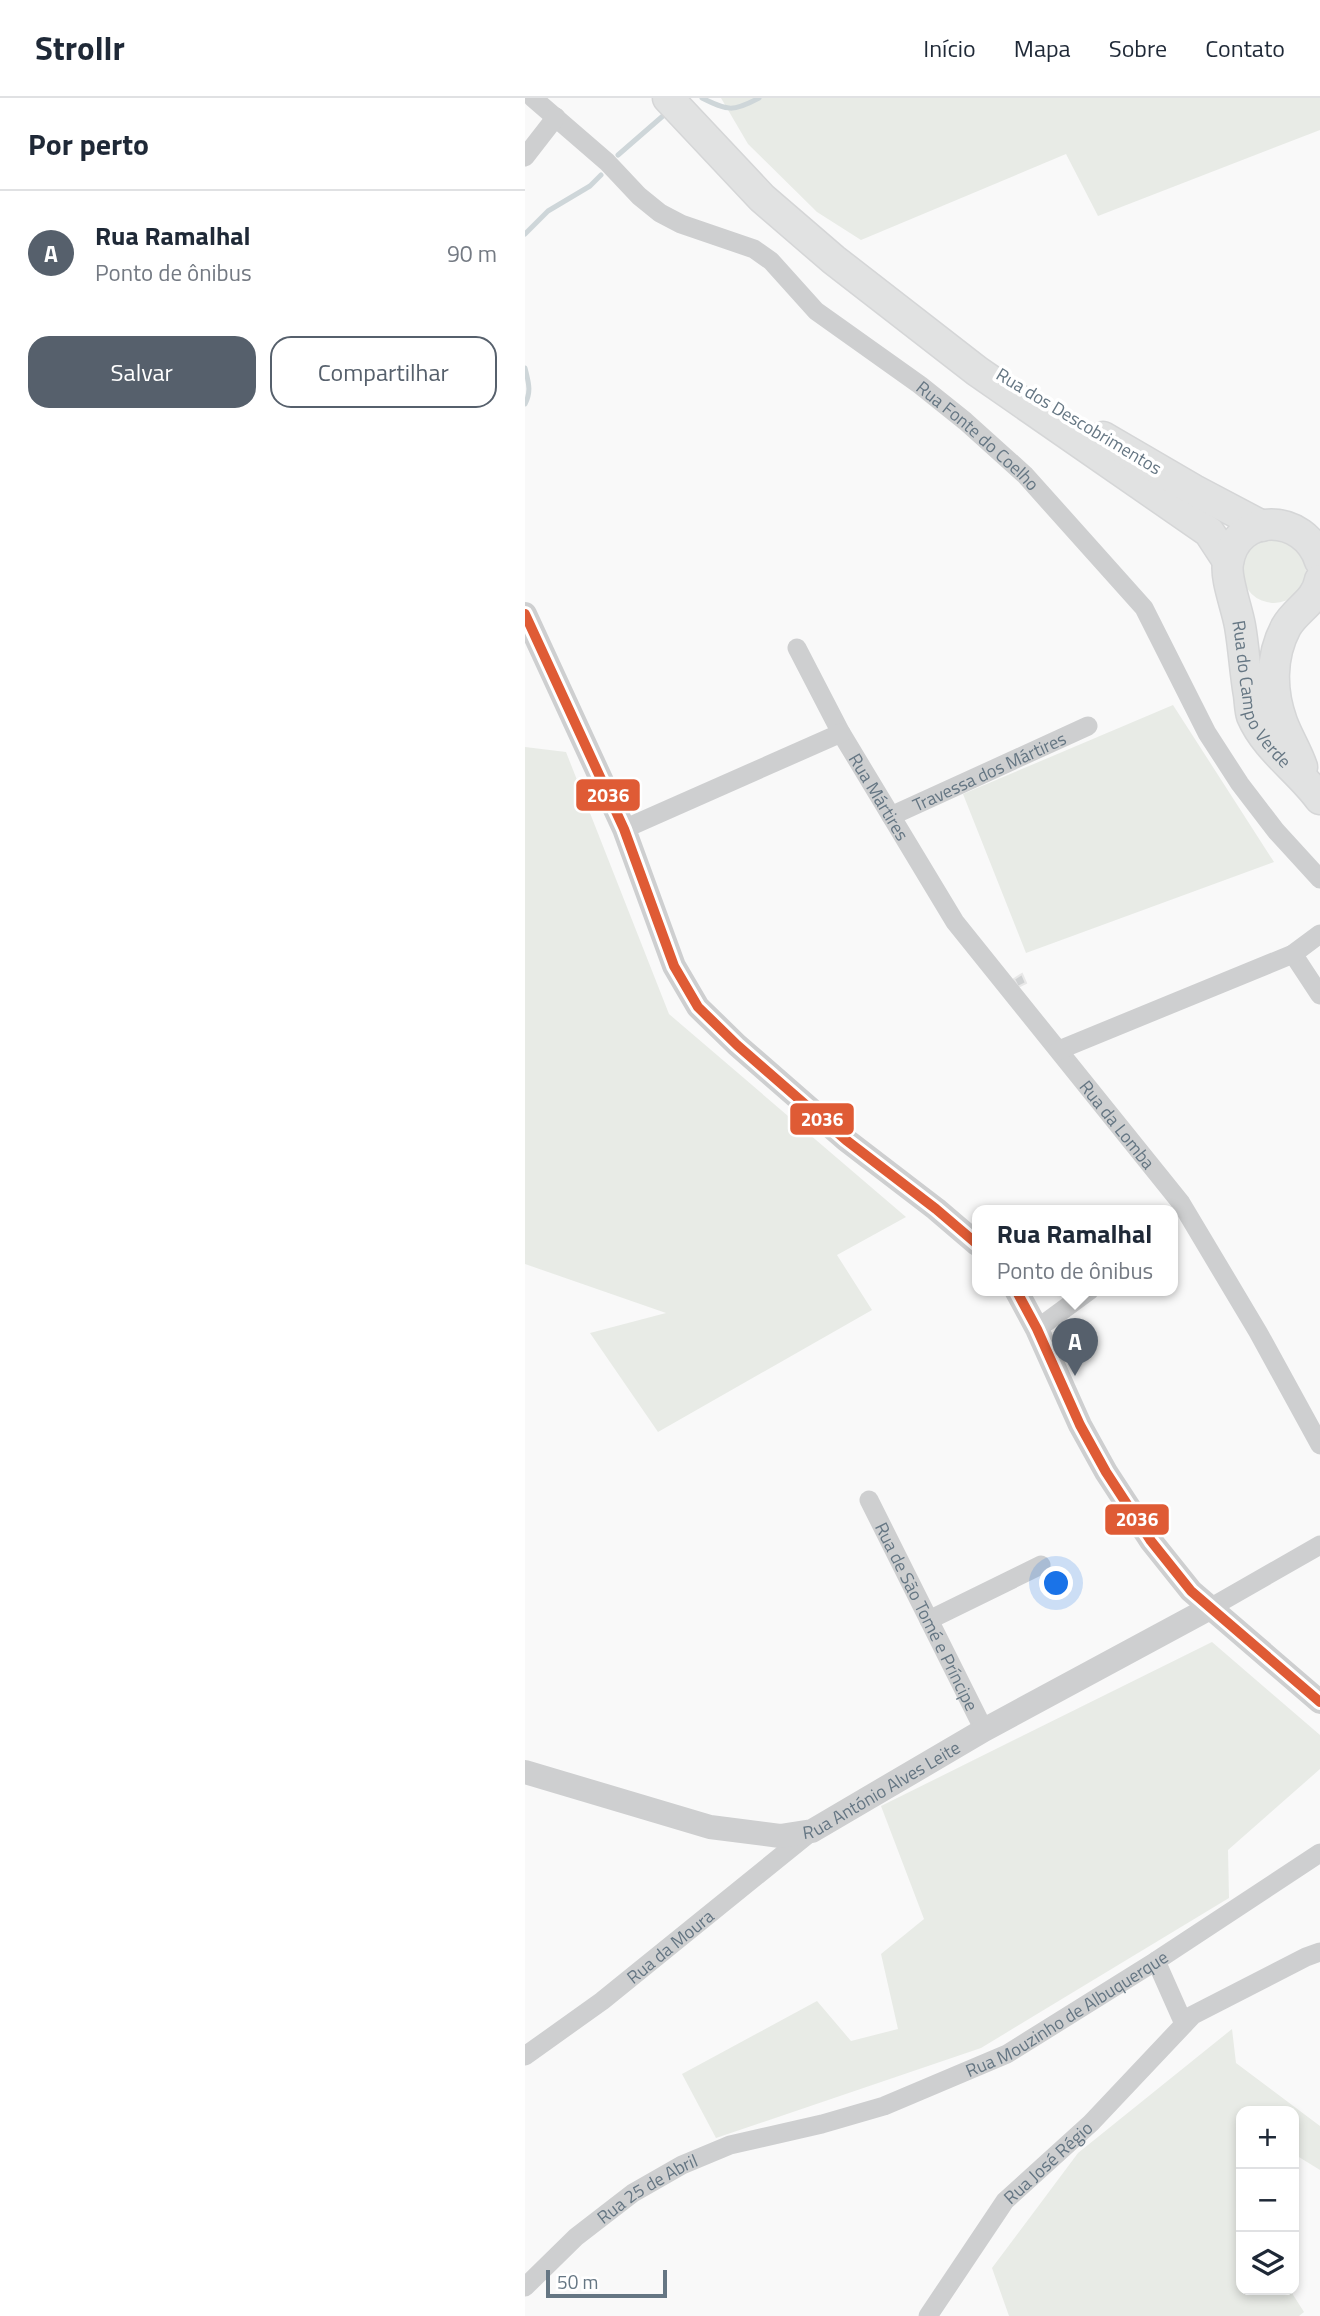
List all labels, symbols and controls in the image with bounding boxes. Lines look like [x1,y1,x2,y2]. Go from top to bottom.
text: Strollr [35,23,125,73]
text: Início [923,30,976,66]
text: Mapa [1014,30,1071,66]
text: Sobre [1109,30,1167,66]
text: Contato [1205,30,1285,66]
text: Por perto [28,121,149,167]
text: Rua Ramalhal [95,216,251,255]
text: A [44,236,58,271]
text: 90 m [447,236,497,271]
text: Ponto de ônibus [95,255,252,290]
button: Salvar [28,336,256,408]
button: Compartilhar [270,336,497,408]
street label: Rua dos Descobrimentos [991,361,1167,481]
street label: Rua Fonte do Coelho [911,374,1046,496]
street label: Rua do Campo Verde [1226,618,1298,774]
street label: Travessa dos Mártires [908,724,1070,818]
street label: Rua Mártires [843,748,916,845]
line badge: 2036 [575,778,641,812]
text: 2036 [587,780,630,809]
street label: Rua da Lomba [1073,1074,1162,1175]
line badge: 2036 [789,1102,855,1136]
text: 2036 [801,1104,844,1133]
popup [972,1205,1178,1296]
text: Rua Ramalhal [997,1214,1152,1253]
text: Ponto de ônibus [997,1253,1153,1288]
pin: A [1052,1318,1098,1376]
line badge: 2036 [1104,1503,1170,1536]
text: 2036 [1116,1504,1159,1533]
street label: Rua de São Tomé e Príncipe [869,1517,986,1715]
your location [1039,1566,1073,1600]
street label: Rua António Alves Leite [801,1734,965,1846]
street label: Rua da Moura [620,1902,719,1990]
street label: Rua Mouzinho de Albuquerque [961,1943,1173,2084]
map controls [1236,2106,1299,2295]
button: + [1236,2106,1299,2169]
street label: Rua José Régio [997,2115,1098,2210]
street label: Rua 25 de Abril [591,2147,702,2230]
button: − [1236,2169,1299,2232]
button: layers [1236,2232,1299,2295]
scale bar [546,2267,667,2299]
text: 50 m [557,2267,598,2296]

